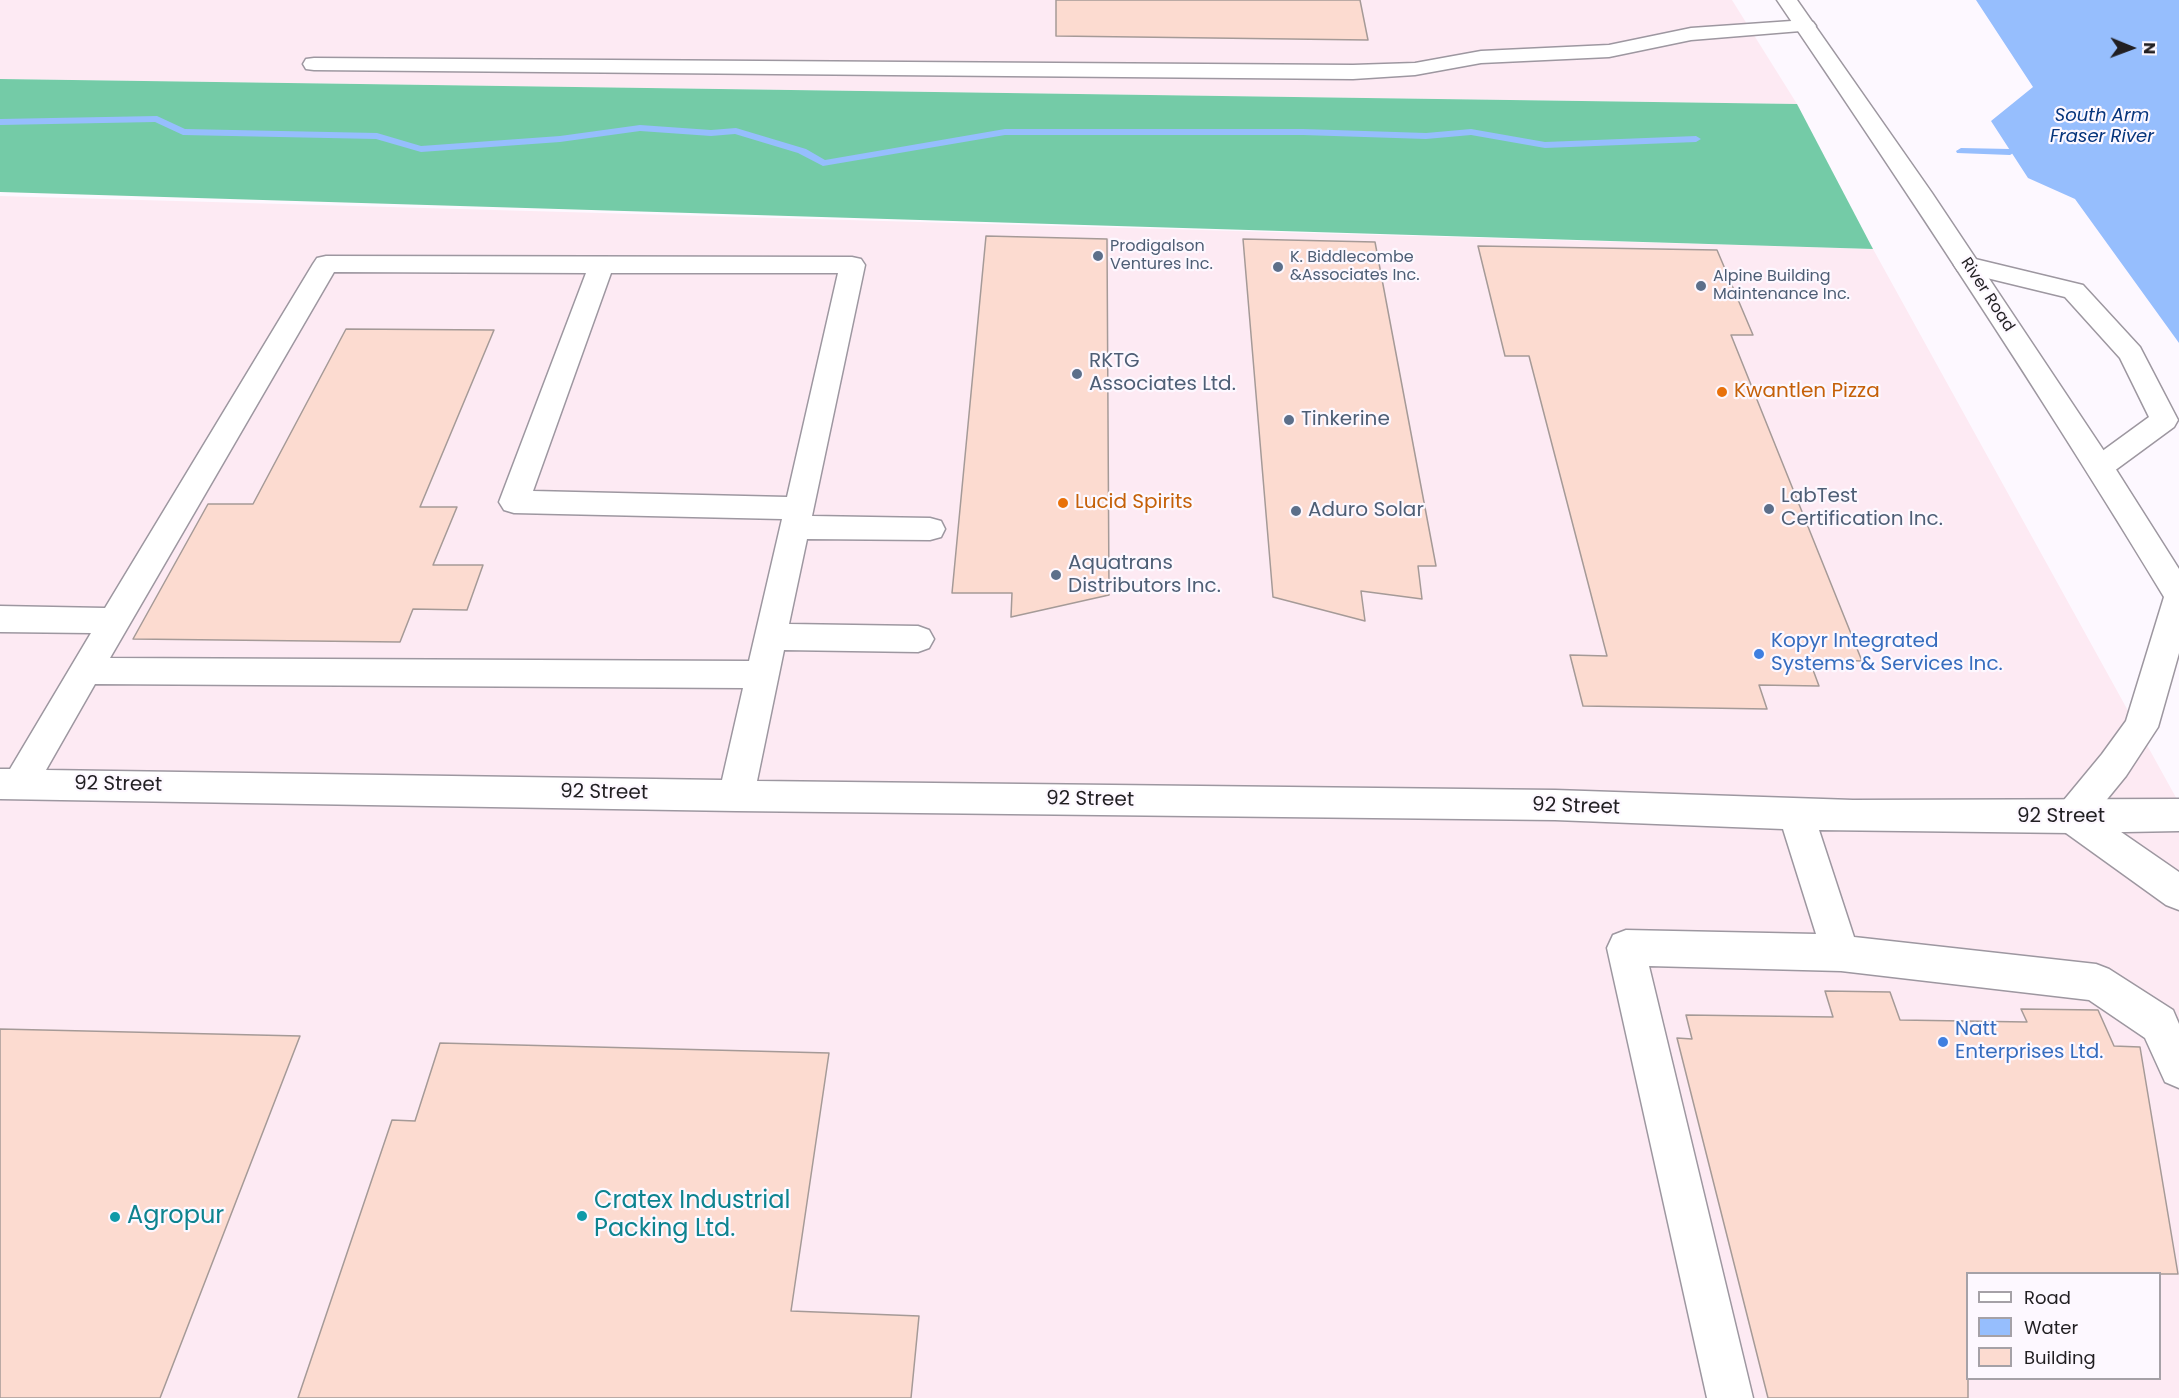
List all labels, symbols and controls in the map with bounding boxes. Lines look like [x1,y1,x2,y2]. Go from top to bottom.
north arrow [2101,18,2161,78]
text: N [2138,42,2161,55]
water label: South Arm Fraser River [2050,105,2154,148]
place label: Prodigalson Ventures Inc. [1110,237,1213,275]
place label: K. Biddlecombe &Associates Inc. [1290,248,1420,286]
marker: Prodigalson Ventures Inc. [1091,249,1105,263]
street label: River Road [1956,254,2018,336]
marker: K. Biddlecombe &Associates Inc. [1271,260,1285,274]
place label: Alpine Building Maintenance Inc. [1713,267,1850,305]
marker: Alpine Building Maintenance Inc. [1694,279,1708,293]
place label: RKTG Associates Ltd. [1089,350,1236,397]
marker: RKTG Associates Ltd. [1070,367,1084,381]
place label: Kwantlen Pizza [1734,380,1880,404]
marker: Kwantlen Pizza [1715,385,1729,399]
place label: Tinkerine [1301,408,1390,432]
marker: Tinkerine [1282,413,1296,427]
place label: LabTest Certification Inc. [1781,485,1943,532]
place label: Lucid Spirits [1075,491,1193,515]
marker: Lucid Spirits [1056,496,1070,510]
place label: Aduro Solar [1308,499,1424,523]
marker: LabTest Certification Inc. [1762,502,1776,516]
marker: Aduro Solar [1289,504,1303,518]
place label: Aquatrans Distributors Inc. [1068,552,1221,599]
marker: Aquatrans Distributors Inc. [1049,568,1063,582]
place label: Kopyr Integrated Systems & Services Inc. [1771,630,2003,677]
marker: Kopyr Integrated Systems & Services Inc. [1752,647,1766,661]
street label: 92 Street [74,772,162,798]
street label: 92 Street [560,780,648,806]
street label: 92 Street [1046,787,1134,813]
street label: 92 Street [1532,793,1620,821]
street label: 92 Street [2017,805,2105,829]
place label: Natt Enterprises Ltd. [1955,1018,2103,1065]
marker: Natt Enterprises Ltd. [1936,1035,1950,1049]
place label: Cratex Industrial Packing Ltd. [594,1188,790,1244]
place label: Agropur [127,1203,224,1231]
marker: Cratex Industrial Packing Ltd. [575,1209,589,1223]
marker: Agropur [108,1210,122,1224]
legend [1966,1272,2161,1380]
text: Road [2024,1285,2071,1310]
text: Water [2024,1315,2078,1340]
text: Building [2024,1345,2096,1370]

